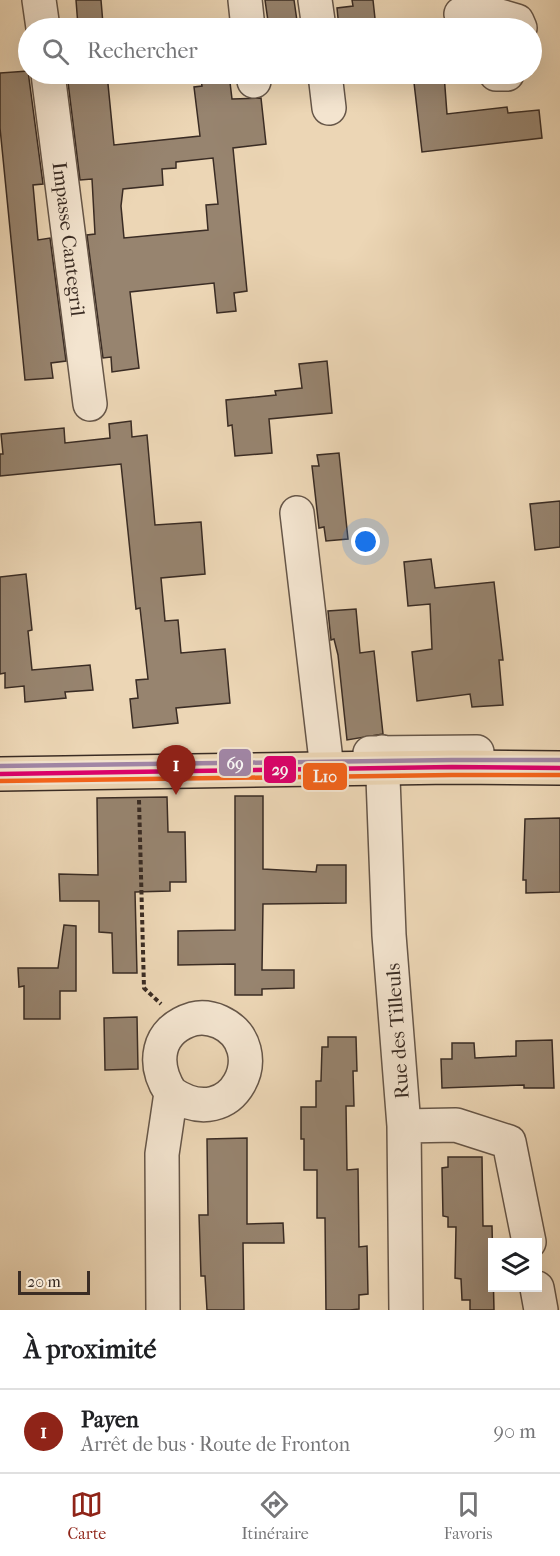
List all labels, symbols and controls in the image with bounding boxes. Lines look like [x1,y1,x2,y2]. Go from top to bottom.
search box [18,18,542,84]
icon: search [39,35,72,68]
text: Rechercher [87,38,198,64]
street label: Impasse Cantegril [48,161,89,318]
your location [351,527,380,556]
pin: 1 [156,746,195,795]
line badge: 69 [218,748,252,777]
text: 69 [226,754,244,774]
line badge: 29 [263,755,297,784]
text: 29 [272,760,288,780]
line badge: L10 [302,762,348,791]
text: L10 [313,767,337,786]
street label: Rue des Tilleuls [381,962,414,1100]
map controls [488,1238,542,1292]
button: layers [488,1238,542,1292]
scale bar [18,1268,90,1296]
text: 20 m [27,1272,61,1291]
text: À proximité [24,1334,156,1365]
text: Payen [81,1407,139,1433]
text: 1 [40,1420,47,1443]
text: 90 m [494,1420,536,1443]
text: Arrêt de bus · Route de Fronton [81,1433,350,1456]
tab: Carte [68,1488,106,1543]
tab: Itinéraire [241,1488,309,1543]
tab: Favoris [444,1488,492,1543]

